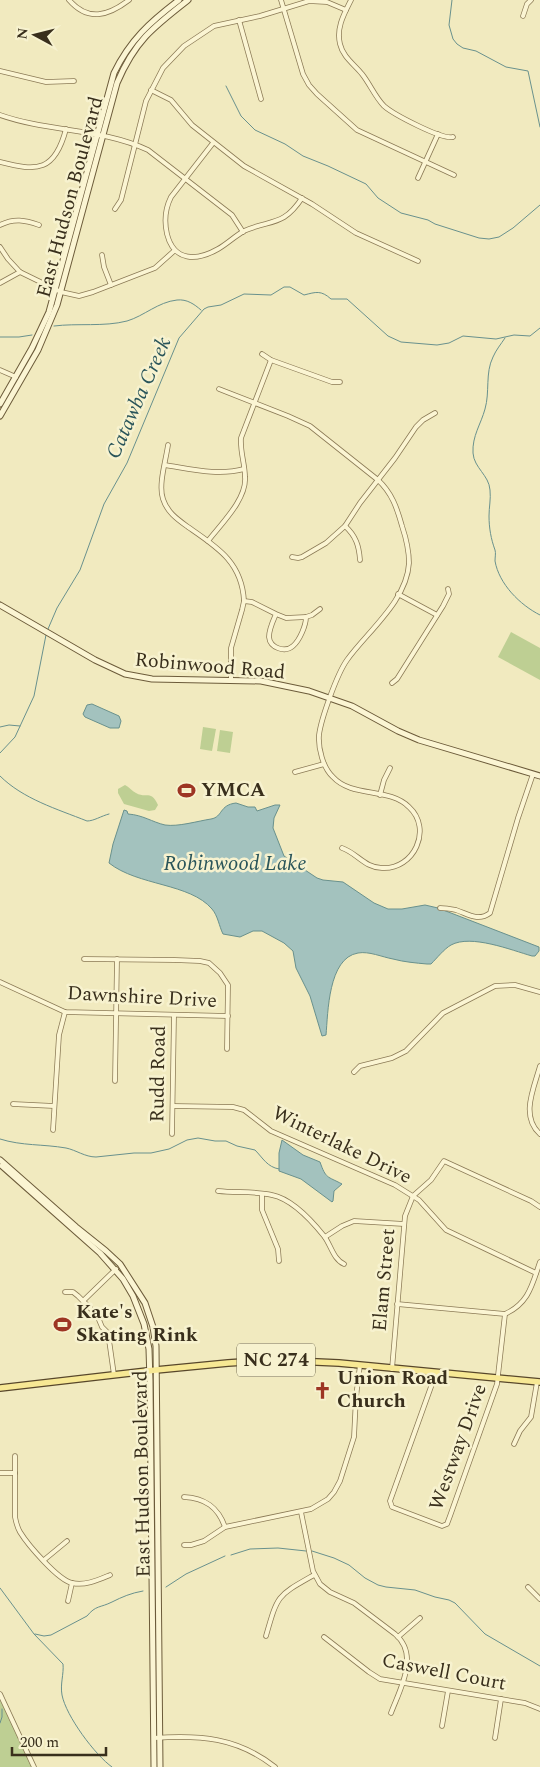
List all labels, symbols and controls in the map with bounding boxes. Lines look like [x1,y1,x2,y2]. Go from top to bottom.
north arrow [10,10,60,60]
text: N [11,27,34,40]
street label: East Hudson Boulevard [29,93,111,301]
water label: Catawba Creek [98,332,180,464]
street label: Robinwood Road [134,644,286,688]
place label: YMCA [201,775,266,805]
sports icon: YMCA [177,780,197,800]
water label: Robinwood Lake [164,848,306,880]
street label: Dawnshire Drive [66,978,218,1016]
street label: Rudd Road [142,1025,174,1123]
street label: Winterlake Drive [267,1098,417,1192]
street label: Elam Street [365,1227,403,1333]
place label: Kate's Skating Rink [76,1297,198,1350]
sports icon: Kate's Skating Rink [52,1314,72,1334]
road number: NC 274 [237,1344,315,1376]
place label: Union Road Church [337,1363,449,1416]
street label: East Hudson Boulevard [125,1370,159,1578]
street label: Westway Drive [421,1379,495,1515]
church icon: Union Road Church [313,1380,333,1400]
street label: Caswell Court [379,1645,509,1699]
scale bar [12,1724,106,1756]
text: 200 m [20,1731,59,1754]

